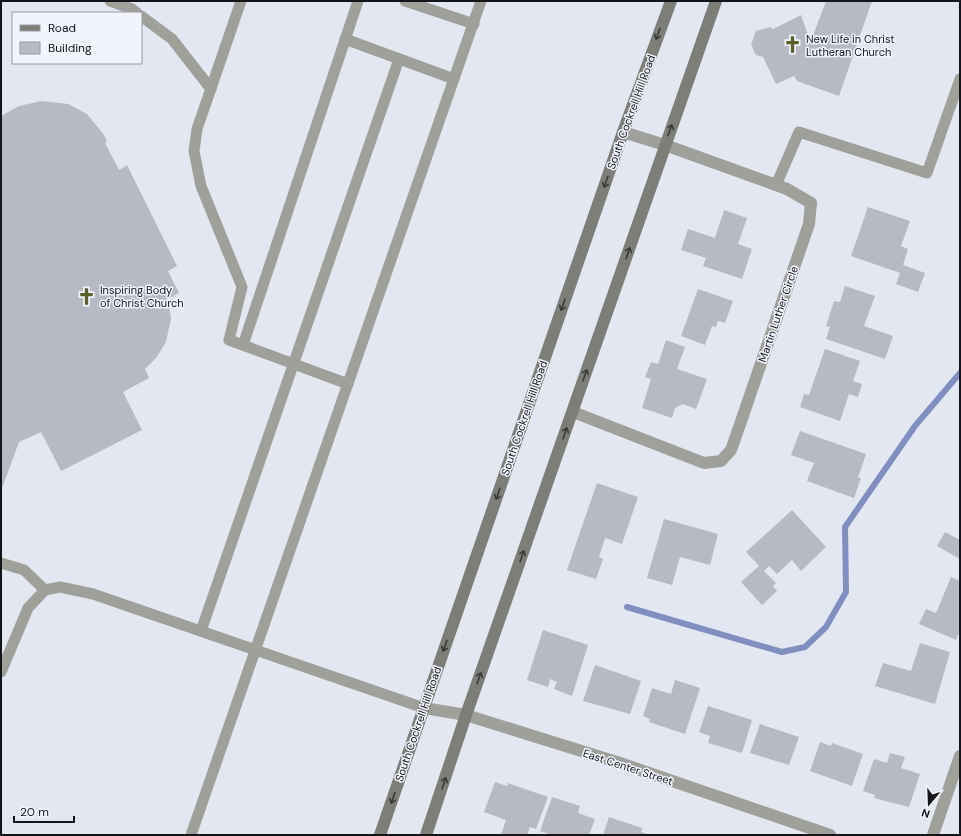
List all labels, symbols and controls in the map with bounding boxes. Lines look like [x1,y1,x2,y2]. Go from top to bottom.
legend [12,12,142,64]
text: Road [48,20,76,36]
one-way arrow [654,28,662,40]
place label: New Life in Christ Lutheran Church [806,32,894,59]
church icon: New Life in Christ Lutheran Church [783,35,803,55]
text: Building [48,40,92,56]
street label: South Cockrell Hill Road [604,53,658,171]
one-way arrow [667,124,675,136]
one-way arrow [602,175,609,188]
one-way arrow [624,247,632,259]
street label: Martin Luther Circle [755,264,801,364]
place label: Inspiring Body of Christ Church [100,283,184,310]
church icon: Inspiring Body of Christ Church [77,286,97,306]
one-way arrow [559,298,567,310]
street label: South Cockrell Hill Road [498,359,550,477]
one-way arrow [582,370,590,382]
one-way arrow [562,427,570,439]
one-way arrow [494,487,501,500]
one-way arrow [519,550,527,562]
one-way arrow [441,640,448,653]
street label: South Cockrell Hill Road [392,665,444,783]
one-way arrow [476,673,484,685]
street label: East Center Street [581,746,675,788]
one-way arrow [440,777,448,789]
north arrow [909,784,949,824]
one-way arrow [389,791,396,804]
scale bar [14,798,74,824]
text: 20 m [20,804,49,820]
text: N [920,806,932,821]

